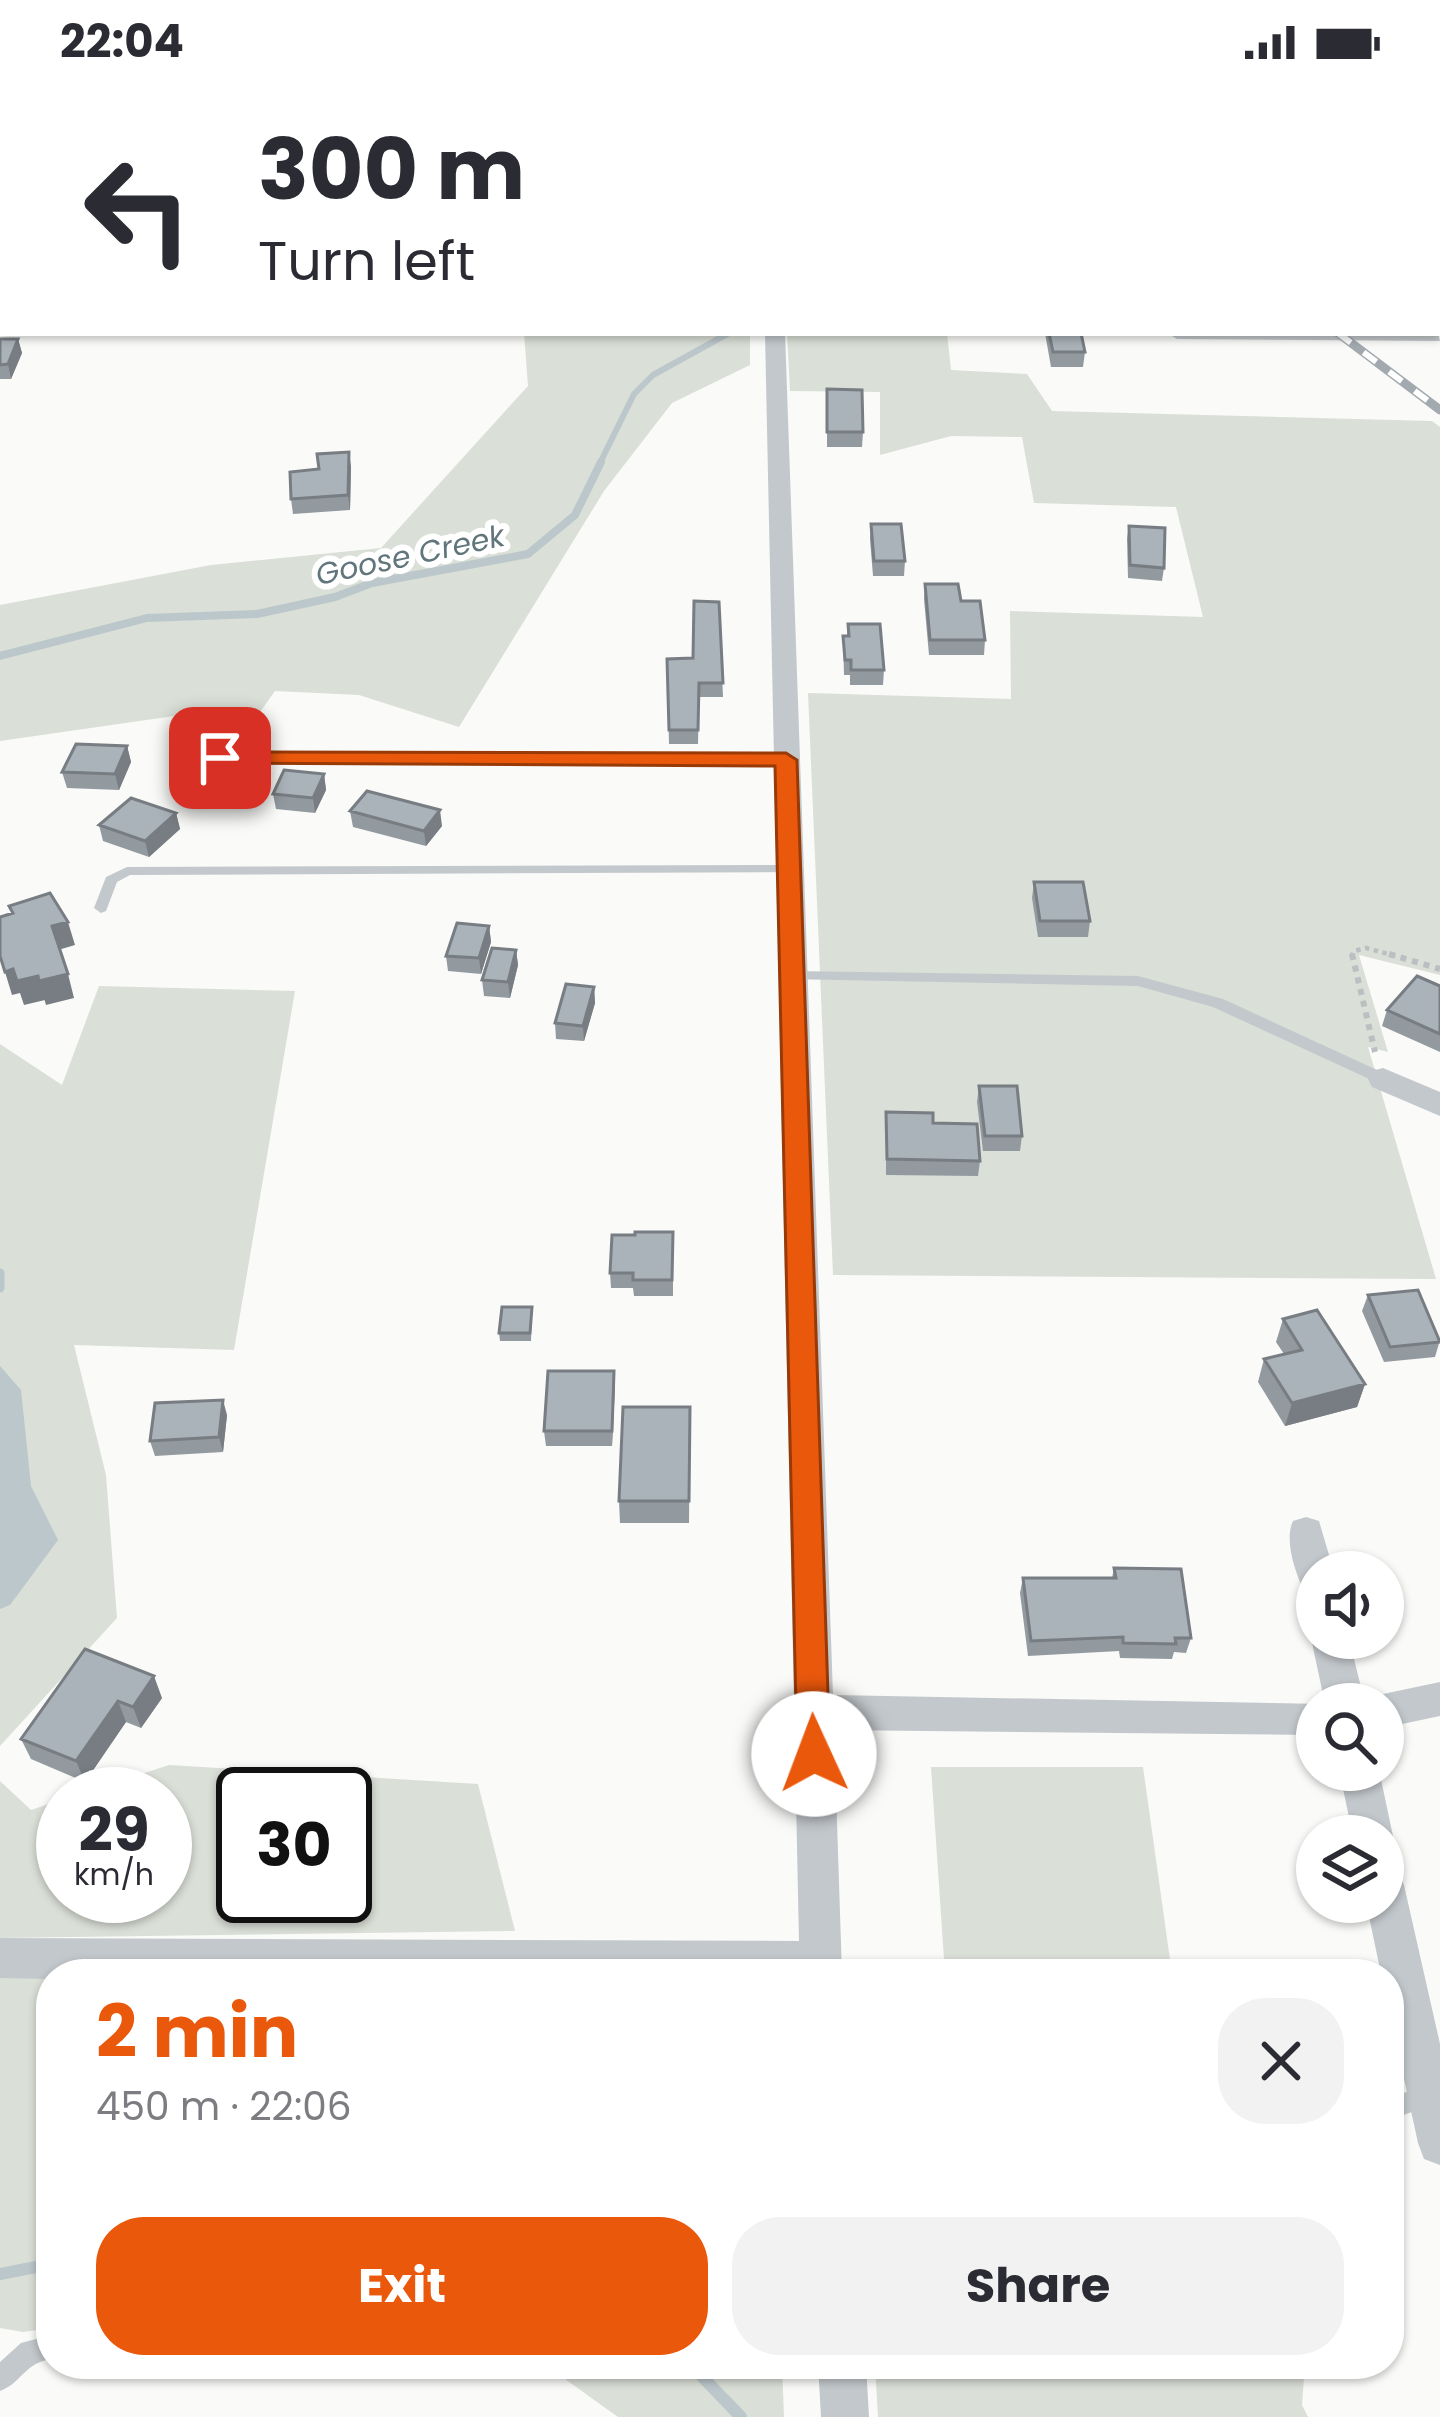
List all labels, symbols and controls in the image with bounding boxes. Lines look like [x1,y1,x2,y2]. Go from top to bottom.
text: 22:04 [60,10,184,73]
text: 300 m [258,111,525,228]
icon: left [60,132,216,288]
text: Turn left [258,223,475,299]
water label: Goose Creek [312,514,510,596]
pin [169,707,271,809]
icon: arrive [187,725,253,791]
map controls [1296,1551,1404,1923]
button: sound [1296,1551,1404,1659]
button: search [1296,1683,1404,1791]
position arrow [751,1691,877,1817]
speed limit sign: 30 [216,1767,372,1923]
text: 29 [78,1788,150,1872]
button: layers [1296,1815,1404,1923]
text: km/h [74,1853,154,1896]
text: 2 min [96,1981,298,2082]
button: close [1218,1998,1344,2124]
text: 450 m · 22:06 [96,2079,352,2134]
button: Exit [96,2217,708,2355]
button: Share [732,2217,1344,2355]

